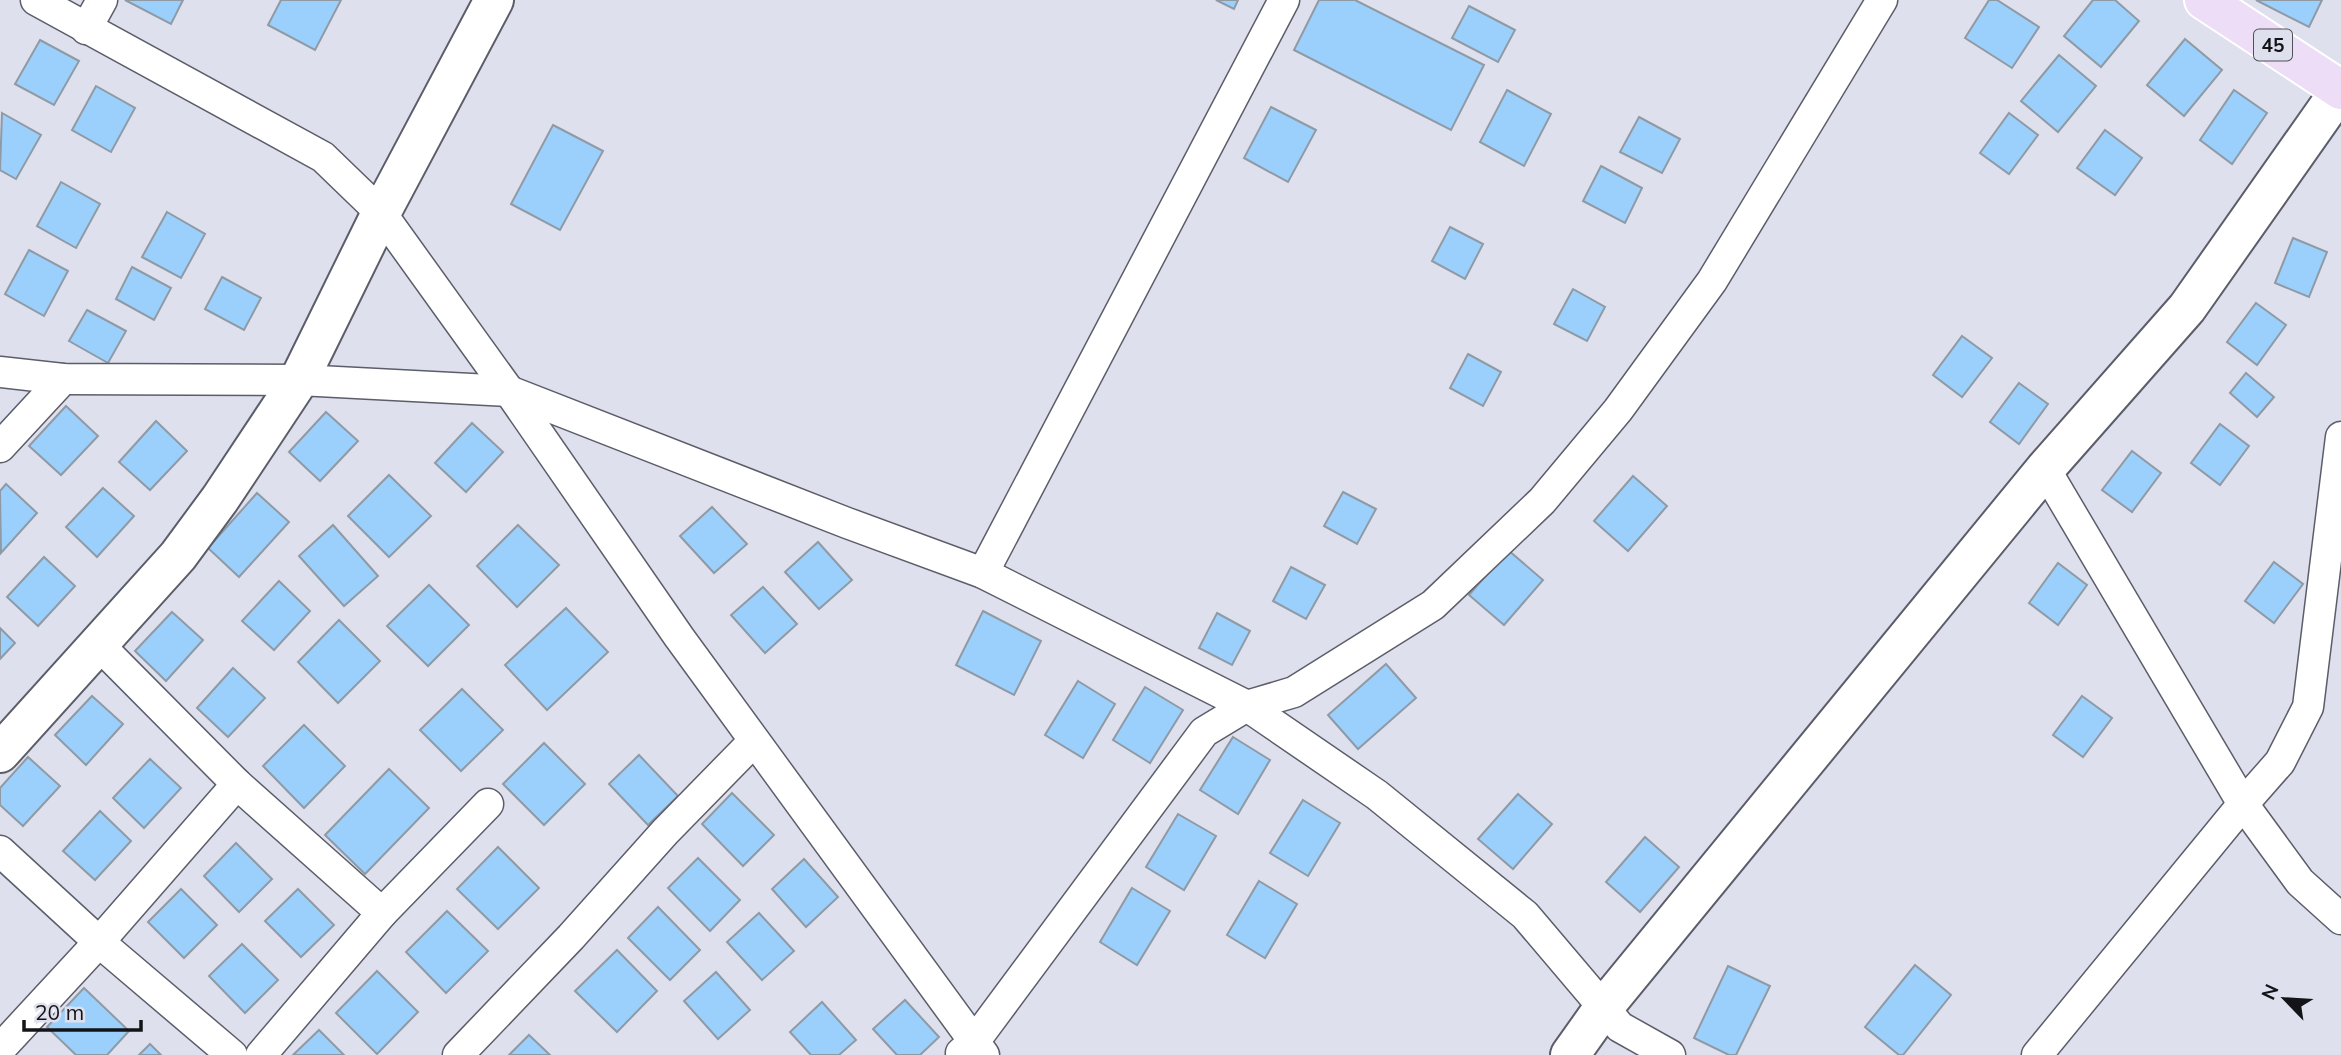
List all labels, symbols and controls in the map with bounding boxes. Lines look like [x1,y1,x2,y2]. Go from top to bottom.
road number: 45 [2254,30,2292,60]
north arrow [2250,964,2320,1034]
text: N [2256,980,2284,1003]
scale bar [24,988,142,1032]
text: 20 m [35,999,84,1025]

